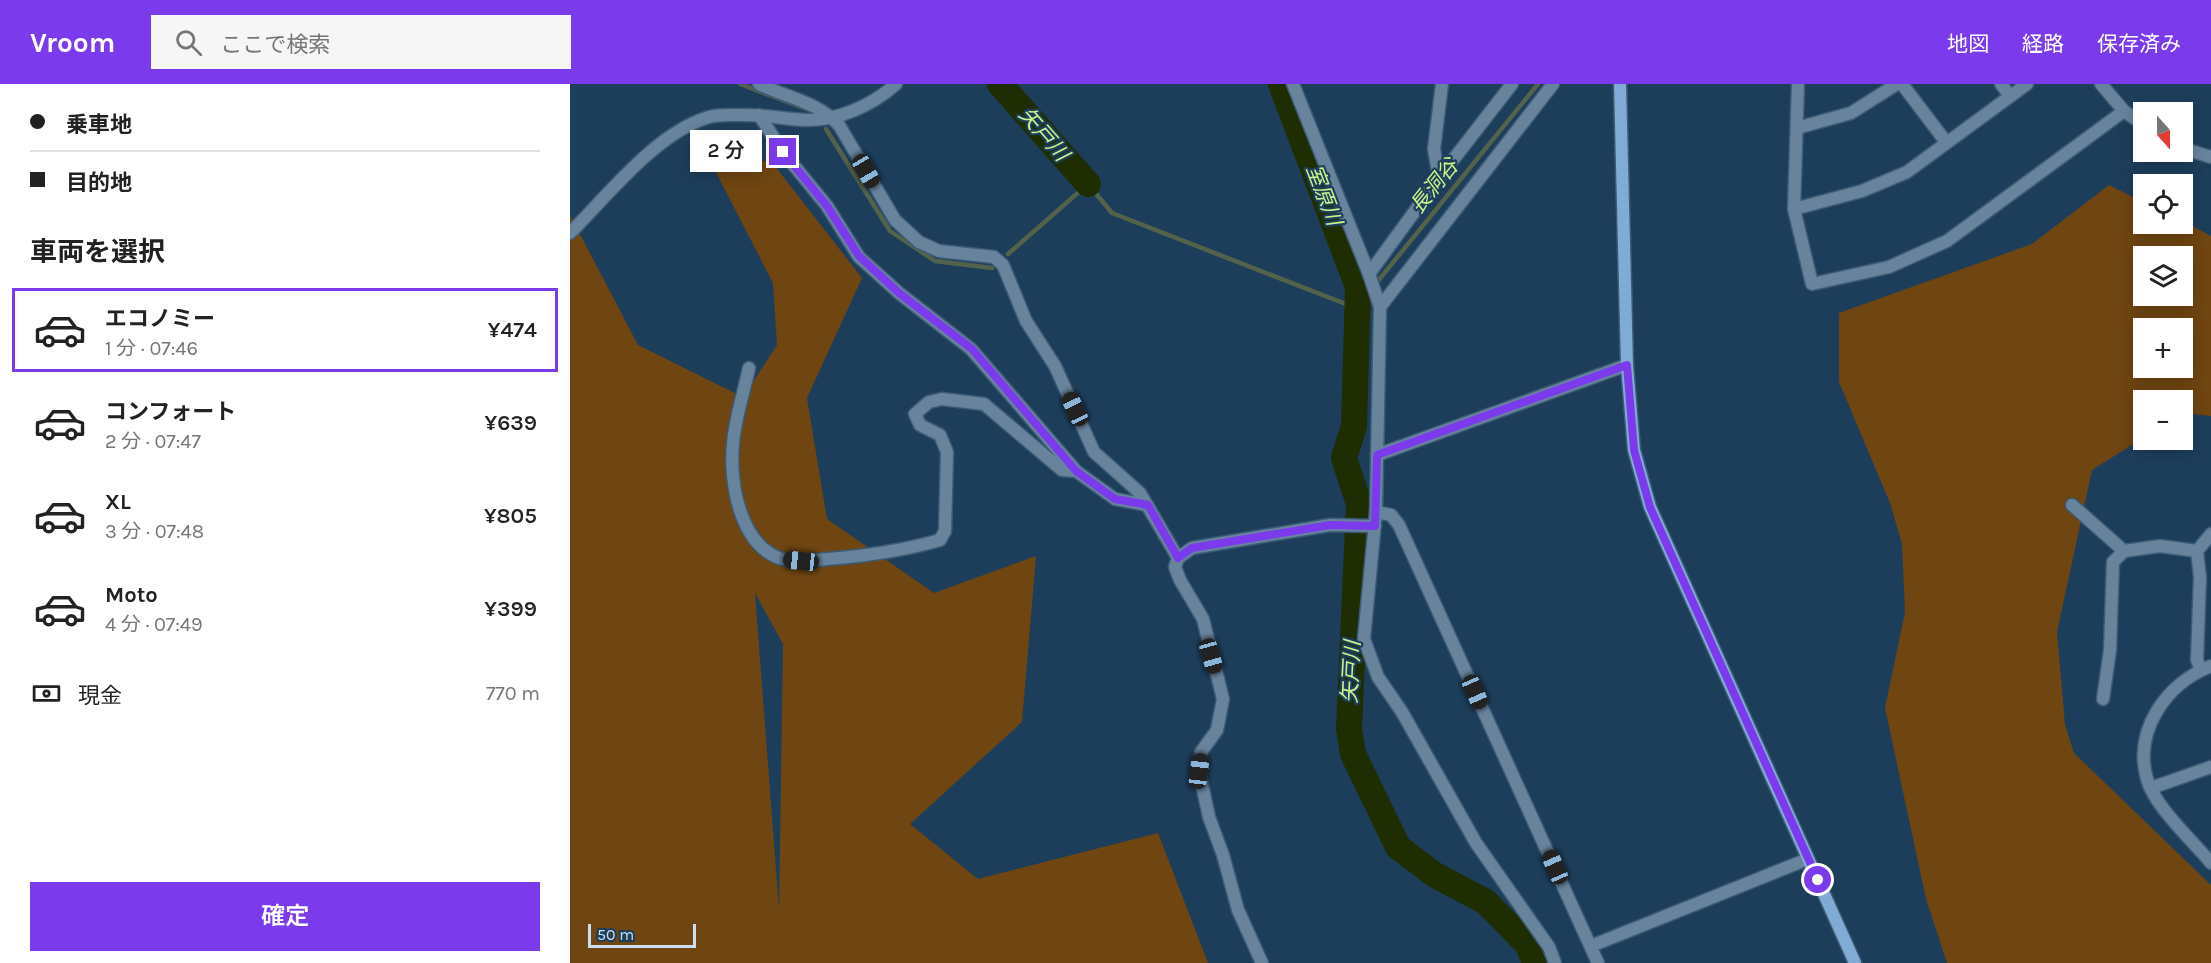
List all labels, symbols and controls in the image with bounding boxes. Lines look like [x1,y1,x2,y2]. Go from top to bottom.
search box [151,15,571,69]
text: Vroom [30,26,115,59]
icon: search [172,26,205,59]
text: ここで検索 [220,32,330,58]
text: 地図 [1947,32,1989,56]
text: 経路 [2022,32,2064,56]
text: 保存済み [2097,32,2181,56]
water label: 矢戸川 [1014,102,1075,167]
north arrow [2133,102,2193,162]
map controls [2133,102,2193,450]
text: 乗車地 [66,112,132,138]
callout: 2 分 [690,131,762,173]
route end [769,138,796,165]
text: 2 分 [708,139,744,162]
car [849,151,883,191]
water label: 長洞谷 [1405,152,1464,218]
water label: 室原川 [1302,161,1347,231]
text: 目的地 [66,170,132,196]
button: locate [2133,174,2193,234]
text: 車両を選択 [30,236,165,268]
button: layers [2133,246,2193,306]
icon: car [33,303,87,357]
text: エコノミー [105,306,215,332]
text: ¥474 [488,317,537,343]
button: + [2133,318,2193,378]
text: 1 分 · 07:46 [105,337,198,360]
car [1059,389,1091,429]
button: − [2133,390,2193,450]
icon: car [33,396,87,450]
text: コンフォート [105,399,236,425]
text: ¥639 [484,410,537,436]
text: 2 分 · 07:47 [105,430,201,453]
icon: car [33,489,87,543]
text: XL [105,489,131,515]
text: ¥805 [484,503,537,529]
text: 3 分 · 07:48 [105,520,204,543]
car [782,550,820,572]
icon: car [33,582,87,636]
text: Moto [105,582,158,608]
text: ¥399 [484,596,537,622]
text: 4 分 · 07:49 [105,613,203,636]
car [1197,636,1225,676]
water label: 矢戸川 [1337,638,1365,704]
car [1459,672,1491,712]
icon: cash [30,677,63,710]
text: 770 m [486,682,540,705]
text: 現金 [78,683,122,709]
car [1188,752,1210,790]
car [1539,847,1571,887]
route start [1804,866,1831,893]
button: 確定 [30,882,540,951]
scale bar [588,921,696,948]
text: 50 m [597,925,634,944]

